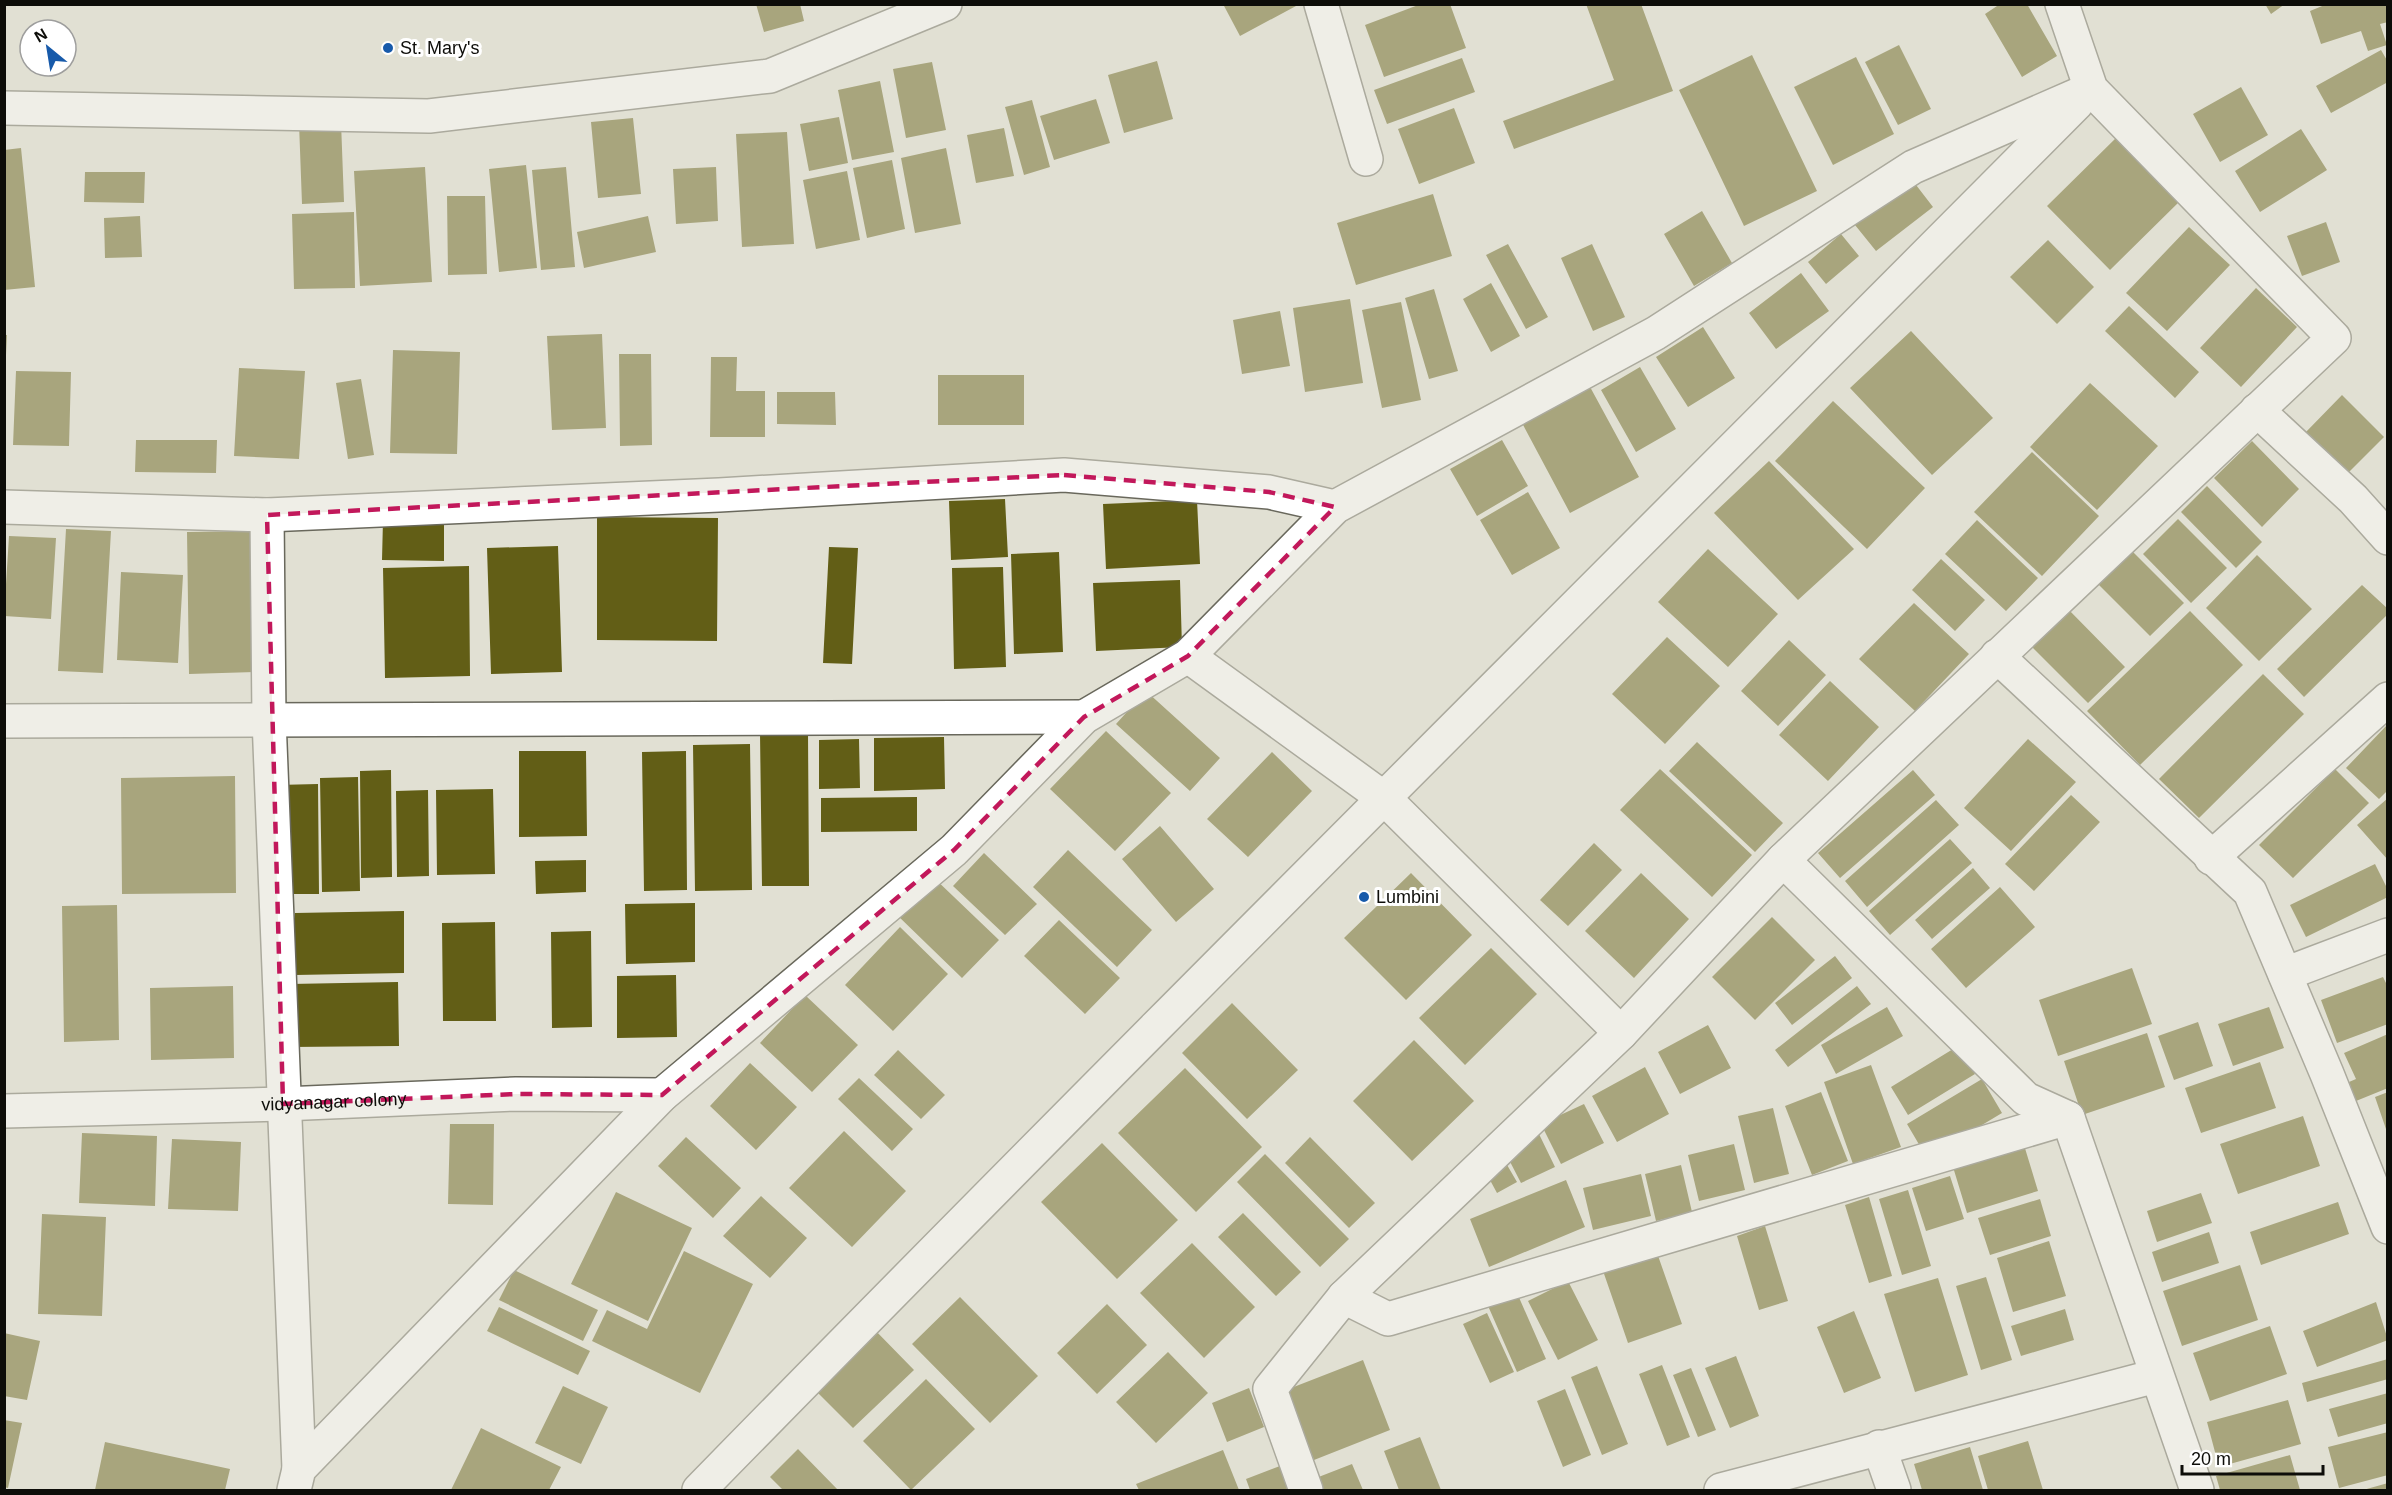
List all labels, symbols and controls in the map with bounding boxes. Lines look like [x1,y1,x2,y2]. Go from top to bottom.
north arrow [18,18,78,78]
text: N [31,25,50,46]
place label: St. Mary's [400,38,479,58]
marker: St. Mary's [381,41,395,55]
place label: Lumbini [1376,887,1439,907]
marker: Lumbini [1357,890,1371,904]
street label: vidyanagar colony [261,1089,407,1115]
scale bar [2182,1438,2323,1476]
text: 20 m [2191,1449,2231,1469]

